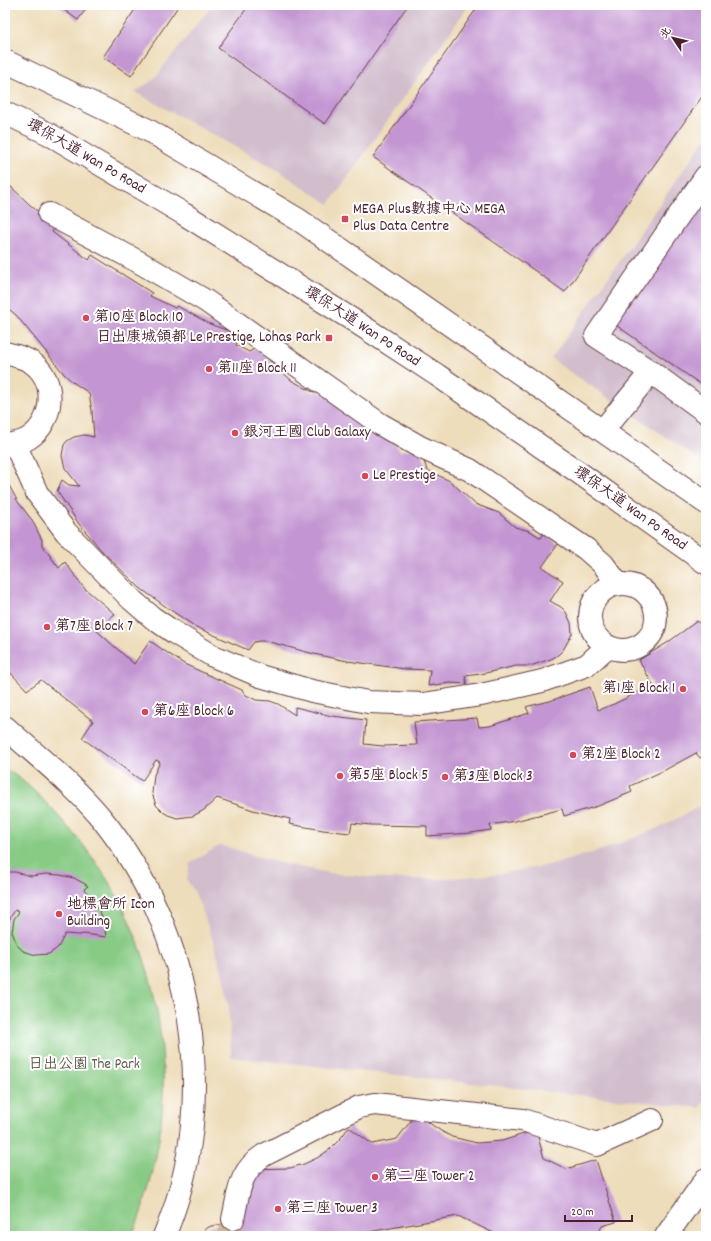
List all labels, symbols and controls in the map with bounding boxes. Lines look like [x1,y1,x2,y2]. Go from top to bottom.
north arrow [653,18,693,58]
text: 北 [657,24,676,43]
street label: 環保大道 Wan Po Road [22,114,150,200]
place label: MEGA Plus數據中心 MEGA Plus Data Centre [353,199,506,238]
marker: MEGA Plus數據中心 MEGA Plus Data Centre [340,214,350,224]
street label: 環保大道 Wan Po Road [300,281,424,373]
place label: 第10座 Block 10 [94,307,183,329]
marker: 第10座 Block 10 [81,313,91,323]
place label: 日出康城領都 Le Prestige, Lohas Park [96,327,321,349]
marker: 日出康城領都 Le Prestige, Lohas Park [324,333,334,343]
place label: 第11座 Block 11 [217,358,297,380]
marker: 第11座 Block 11 [204,364,214,374]
place label: 銀河王國 Club Galaxy [243,422,372,444]
marker: 銀河王國 Club Galaxy [230,428,240,438]
street label: 環保大道 Wan Po Road [569,461,691,557]
place label: Le Prestige [373,465,436,487]
marker: Le Prestige [360,471,370,481]
place label: 第7座 Block 7 [55,616,133,638]
marker: 第7座 Block 7 [42,622,52,632]
place label: 第1座 Block 1 [602,678,675,700]
marker: 第1座 Block 1 [678,684,688,694]
place label: 第6座 Block 6 [153,701,234,723]
marker: 第6座 Block 6 [140,707,150,717]
place label: 第2座 Block 2 [581,744,661,766]
marker: 第2座 Block 2 [568,750,578,760]
place label: 第5座 Block 5 [348,765,428,787]
place label: 第3座 Block 3 [453,766,533,788]
marker: 第5座 Block 5 [335,771,345,781]
marker: 第3座 Block 3 [440,772,450,782]
place label: 地標會所 Icon Building [67,894,155,933]
marker: 地標會所 Icon Building [54,909,64,919]
park label: 日出公園 The Park [28,1054,140,1076]
place label: 第二座 Tower 2 [383,1166,475,1188]
marker: 第二座 Tower 2 [370,1172,380,1182]
scale bar [565,1197,632,1223]
place label: 第三座 Tower 3 [286,1198,378,1220]
marker: 第三座 Tower 3 [273,1204,283,1214]
text: 20 m [571,1204,594,1221]

